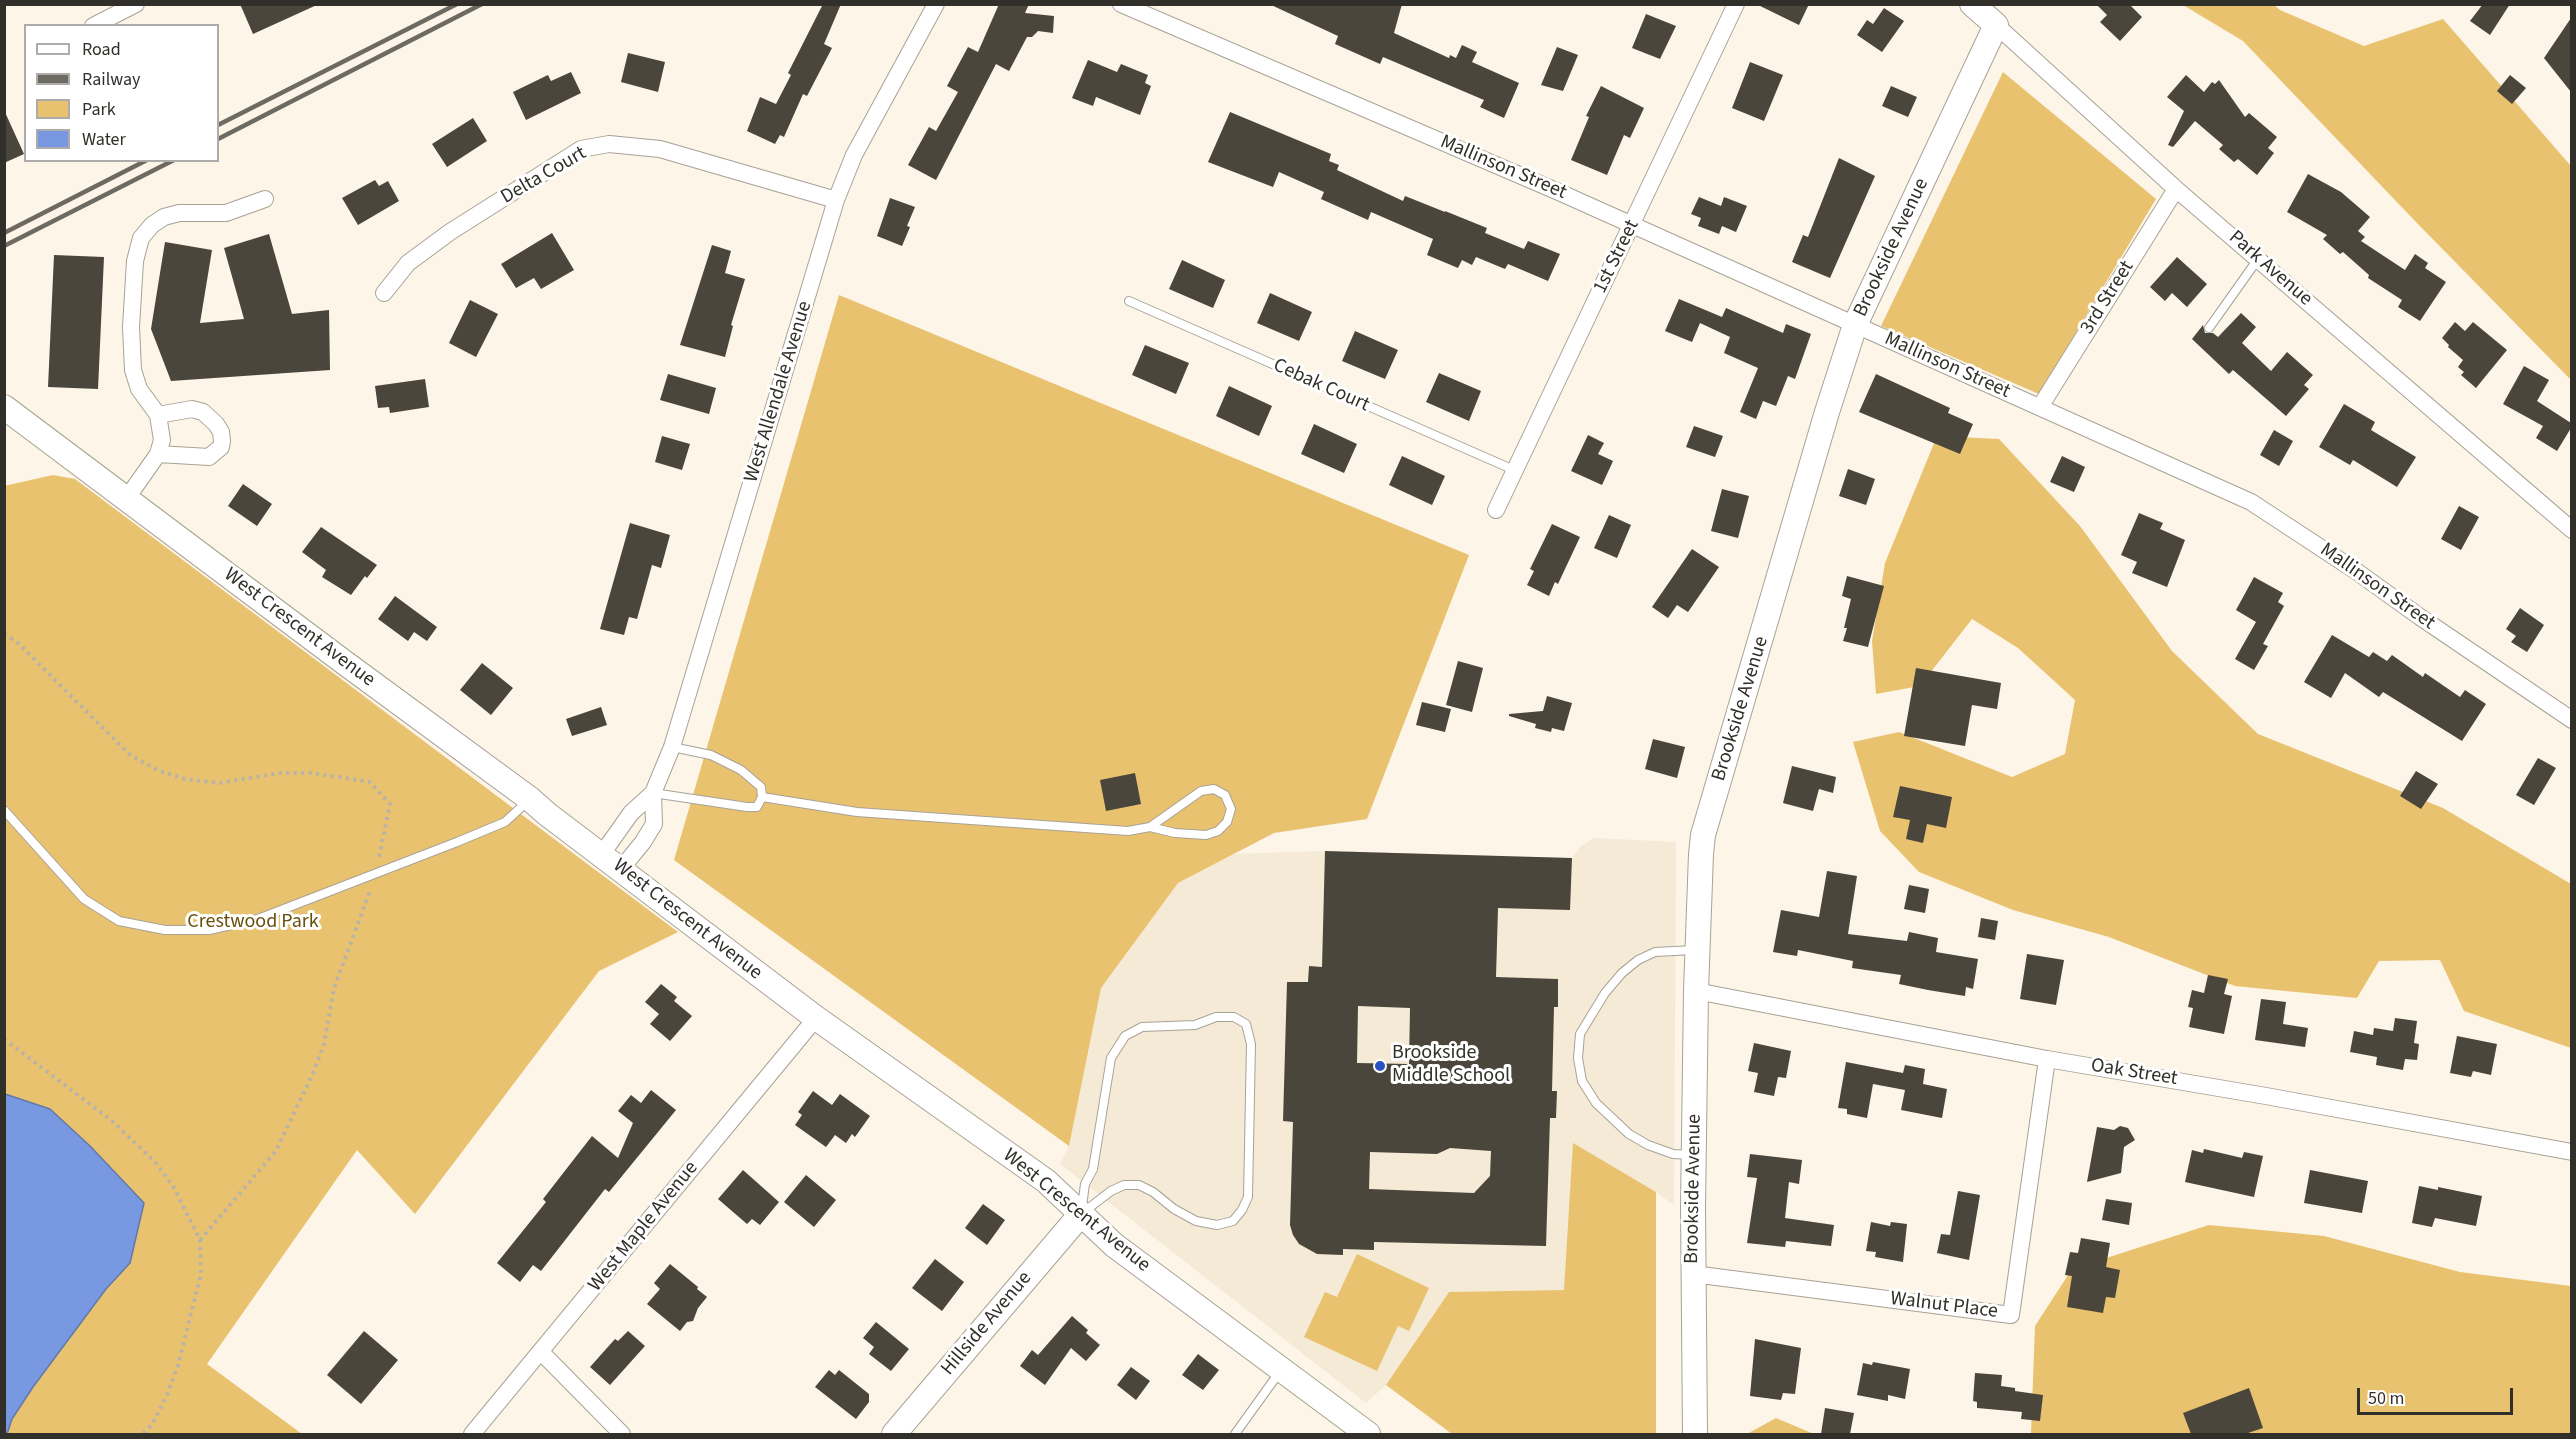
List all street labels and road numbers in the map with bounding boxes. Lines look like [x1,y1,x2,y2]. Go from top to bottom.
street label: Mallinson Street [1436,131,1570,205]
street label: Delta Court [497,142,591,210]
street label: Brookside Avenue [1849,175,1935,321]
street label: 1st Street [1589,216,1645,298]
street label: Park Avenue [2223,226,2317,312]
street label: 3rd Street [2076,257,2140,339]
street label: West Allendale Avenue [740,299,818,485]
street label: Mallinson Street [1880,328,2014,404]
street label: Cebak Court [1269,354,1373,418]
street label: Mallinson Street [2315,538,2439,636]
street label: West Crescent Avenue [219,563,379,693]
street label: Brookside Avenue [1708,634,1774,784]
street label: West Crescent Avenue [608,854,766,986]
street label: Oak Street [2089,1054,2179,1092]
street label: Brookside Avenue [1681,1114,1707,1264]
street label: West Crescent Avenue [997,1144,1155,1278]
street label: West Maple Avenue [584,1157,704,1297]
street label: Hillside Avenue [937,1267,1037,1381]
street label: Walnut Place [1889,1287,1999,1325]

